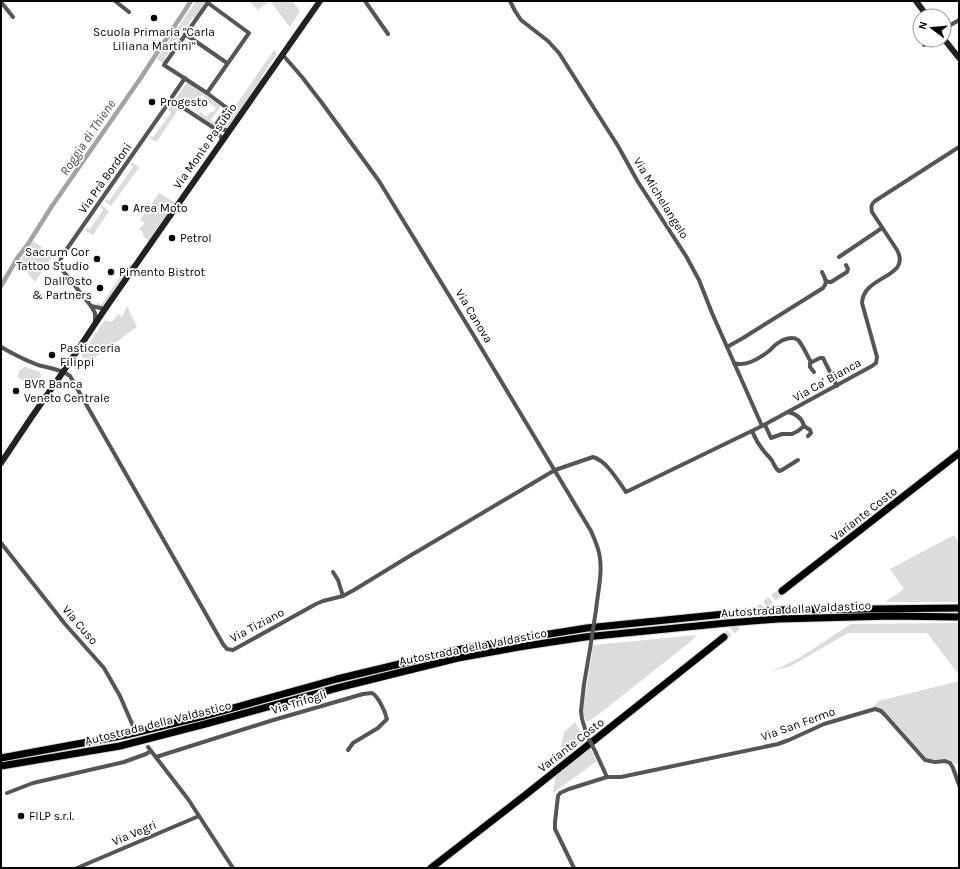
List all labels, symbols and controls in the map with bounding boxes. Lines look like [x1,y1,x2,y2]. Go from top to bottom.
north arrow [912,8,952,48]
marker: Scuola Primaria "Carla Liliana Martini" [149,13,159,23]
text: N [916,20,930,31]
place label: Scuola Primaria "Carla Liliana Martini" [93,25,215,53]
place label: Progesto [160,95,208,109]
water label: Roggia di Thiene [56,96,118,178]
marker: Progesto [147,97,157,107]
street label: Via Monte Pasubio [170,100,240,192]
street label: Via Prà Bordoni [75,140,135,216]
street label: Via Michelangelo [630,155,692,241]
place label: Area Moto [133,201,188,215]
marker: Area Moto [120,203,130,213]
place label: Petrol [180,231,212,245]
marker: Petrol [167,233,177,243]
place label: Sacrum Cor Tattoo Studio [16,245,90,273]
marker: Sacrum Cor Tattoo Studio [92,254,102,264]
place label: Pimento Bistrot [119,265,206,279]
marker: Pimento Bistrot [106,267,116,277]
place label: Dall'Osto & Partners [32,274,92,302]
marker: Dall'Osto & Partners [95,283,105,293]
street label: Via Canova [453,287,495,345]
place label: Pasticceria Filippi [60,341,121,369]
marker: Pasticceria Filippi [47,350,57,360]
street label: Via Ca' Bianca [790,355,864,405]
place label: BVR Banca Veneto Centrale [24,377,110,405]
marker: BVR Banca Veneto Centrale [11,386,21,396]
street label: Variante Costo [828,484,900,544]
street label: Autostrada della Valdastico [721,598,871,620]
street label: Via Cuso [59,603,101,647]
street label: Via Tiziano [228,605,286,645]
street label: Autostrada della Valdastico [398,626,548,668]
street label: Via Trifogli [270,687,328,717]
street label: Autostrada della Valdastico [83,698,233,748]
street label: Via San Fermo [759,704,837,744]
street label: Variante Costo [535,715,607,775]
place label: FILP s.r.l. [29,809,74,823]
marker: FILP s.r.l. [16,811,26,821]
street label: Via Vegri [110,817,158,849]

